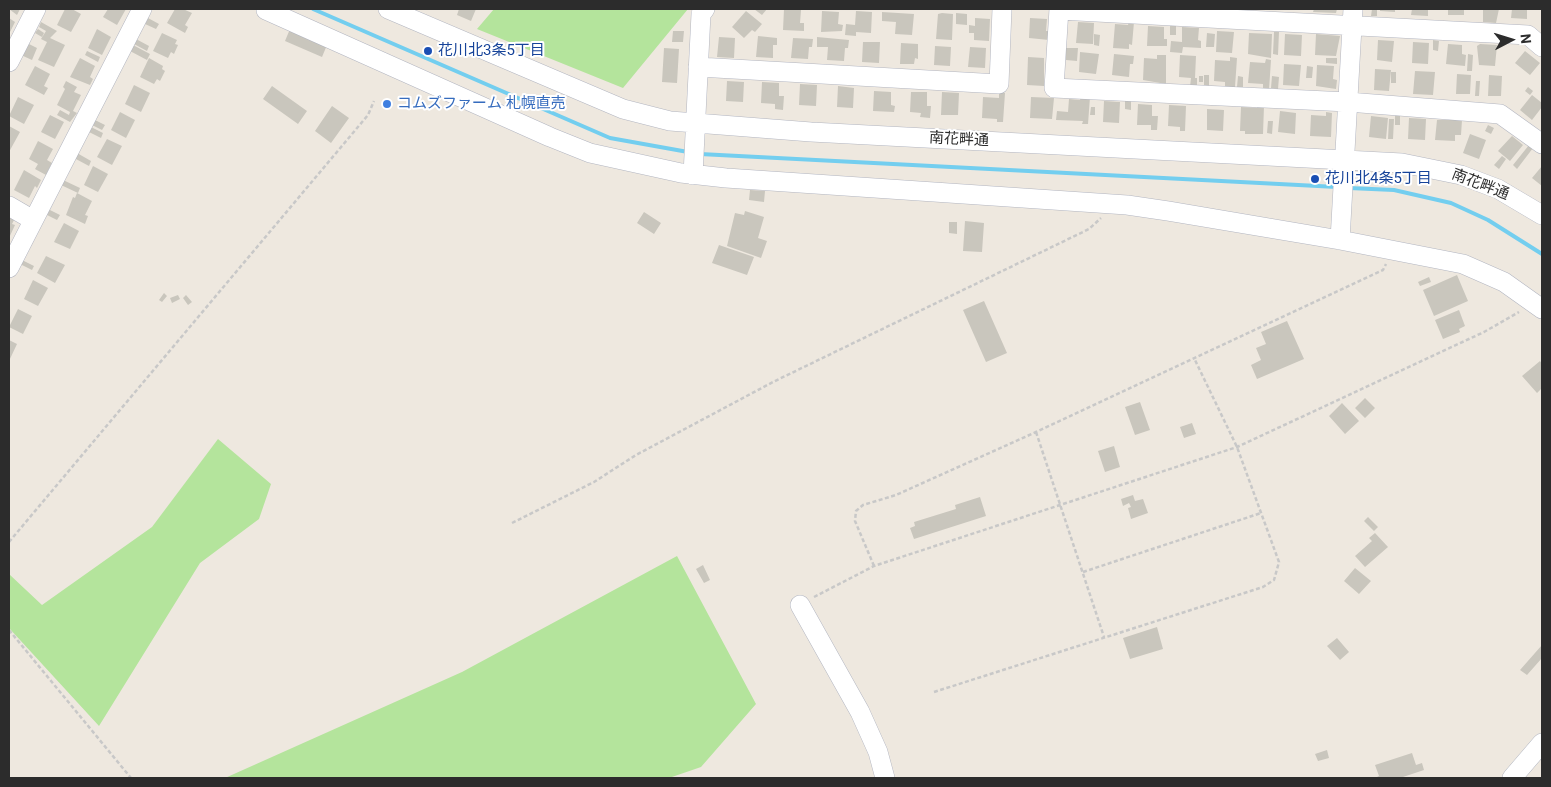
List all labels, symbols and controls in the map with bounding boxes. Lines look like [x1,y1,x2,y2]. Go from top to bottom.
north arrow [1486,15,1536,65]
text: N [1518,33,1534,44]
place label: 花川北3条5丁目 [438,42,545,60]
marker: 花川北3条5丁目 [422,45,434,57]
place label: コムズファーム 札幌直売 [397,95,566,113]
marker: コムズファーム 札幌直売 [381,98,393,110]
street label: 南花畔通 [929,129,989,151]
street label: 南花畔通 [1449,166,1511,204]
place label: 花川北4条5丁目 [1325,170,1432,188]
marker: 花川北4条5丁目 [1309,173,1321,185]

